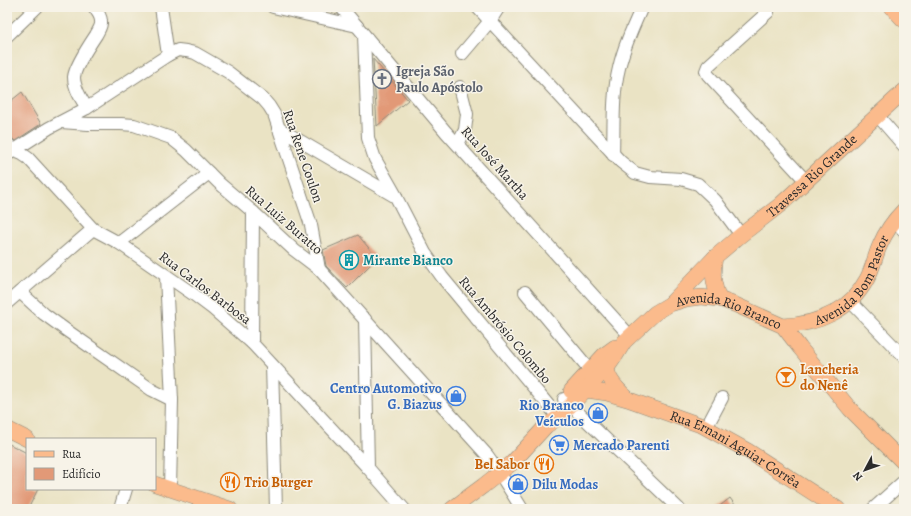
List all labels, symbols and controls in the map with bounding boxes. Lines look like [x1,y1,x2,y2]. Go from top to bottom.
place label: Igreja São Paulo Apóstolo [396,62,483,97]
church icon: Igreja São Paulo Apóstolo [371,68,393,90]
street label: Rua Rene Coulon [278,107,328,205]
street label: Rua José Martha [457,122,533,204]
street label: Travessa Rio Grande [762,130,861,222]
street label: Rua Luiz Buratto [241,181,327,259]
street label: Avenida Bom Pastor [811,231,893,330]
street label: Rua Carlos Barbosa [155,247,255,329]
building icon: Mirante Bianco [338,249,360,271]
place label: Mirante Bianco [363,251,453,270]
street label: Rua Ambrósio Colombo [454,272,556,388]
street label: Avenida Rio Branco [672,287,785,334]
place label: Lancheria do Nenê [800,360,859,395]
bar icon: Lancheria do Nenê [775,366,797,388]
place label: Centro Automotivo G. Biazus [330,379,442,414]
shop icon: Centro Automotivo G. Biazus [445,385,467,407]
place label: Rio Branco Veículos [519,396,584,431]
shop icon: Rio Branco Veículos [587,402,609,424]
street label: Rua Ernani Aguiar Corrêa [667,406,805,492]
supermarket icon: Mercado Parenti [548,434,570,456]
place label: Mercado Parenti [573,436,670,455]
legend [26,438,156,490]
text: Rua [62,446,81,462]
north arrow [845,450,885,490]
restaurant icon: Bel Sabor [533,453,555,475]
place label: Bel Sabor [475,455,530,474]
text: Edifício [62,466,100,482]
text: N [850,468,866,484]
restaurant icon: Trio Burger [219,471,241,493]
place label: Trio Burger [244,473,313,492]
shop icon: Dilu Modas [507,473,529,495]
place label: Dilu Modas [532,475,599,494]

